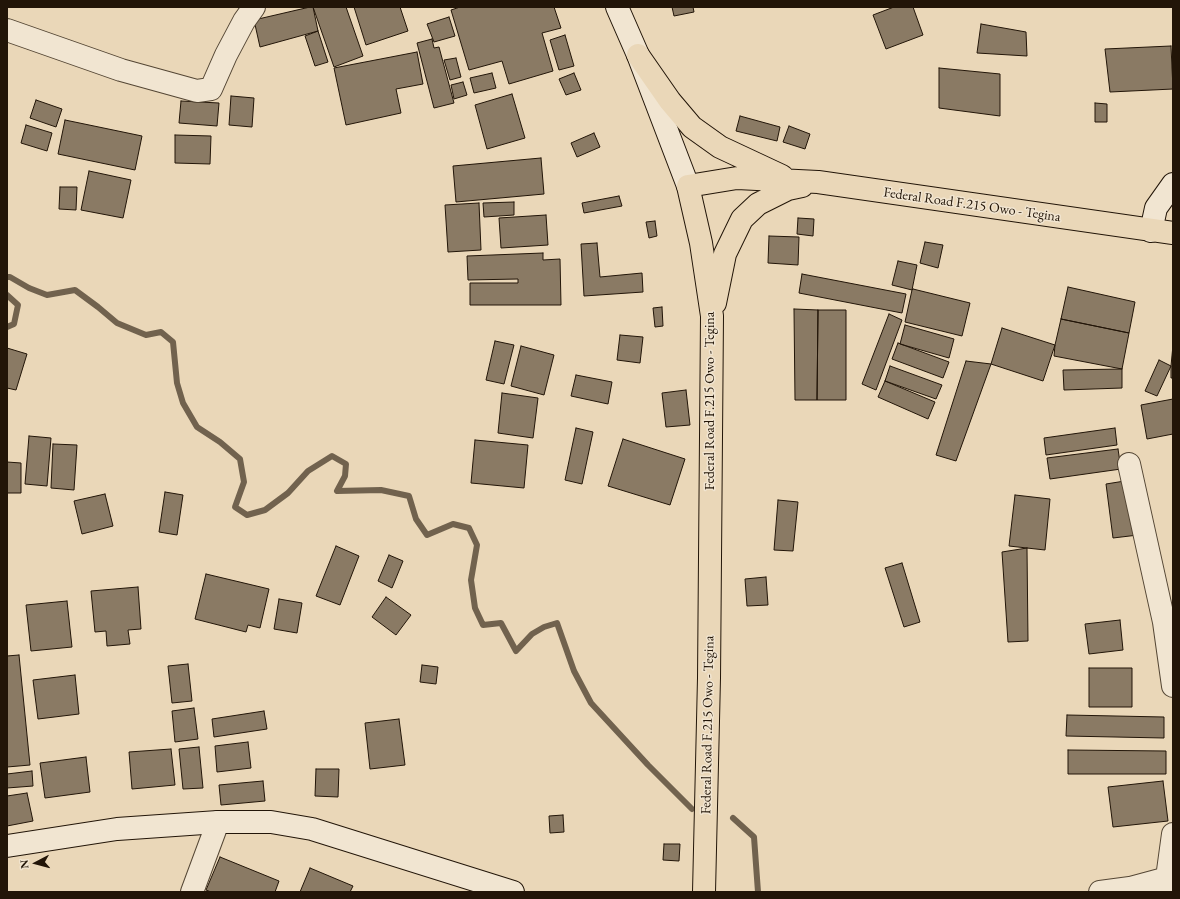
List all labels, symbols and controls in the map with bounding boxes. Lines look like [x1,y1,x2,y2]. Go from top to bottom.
street label: Federal Road F.215 Owo - Tegina [882,184,1062,226]
street label: Federal Road F.215 Owo - Tegina [702,312,718,490]
street label: Federal Road F.215 Owo - Tegina [698,636,718,814]
north arrow [16,843,56,883]
text: N [17,859,31,869]

